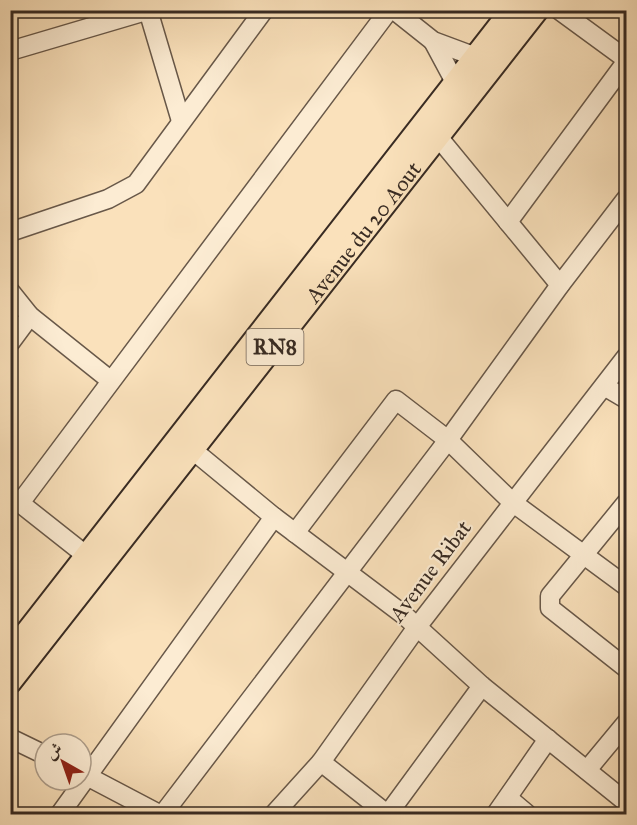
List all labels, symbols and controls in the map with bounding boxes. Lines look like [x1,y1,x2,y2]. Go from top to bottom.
street label: Avenue du 20 Aout [299,156,427,309]
road number: RN8 [246,329,304,365]
street label: Avenue Ribat [383,515,477,628]
north arrow [33,732,93,792]
text: ش [41,739,66,763]

